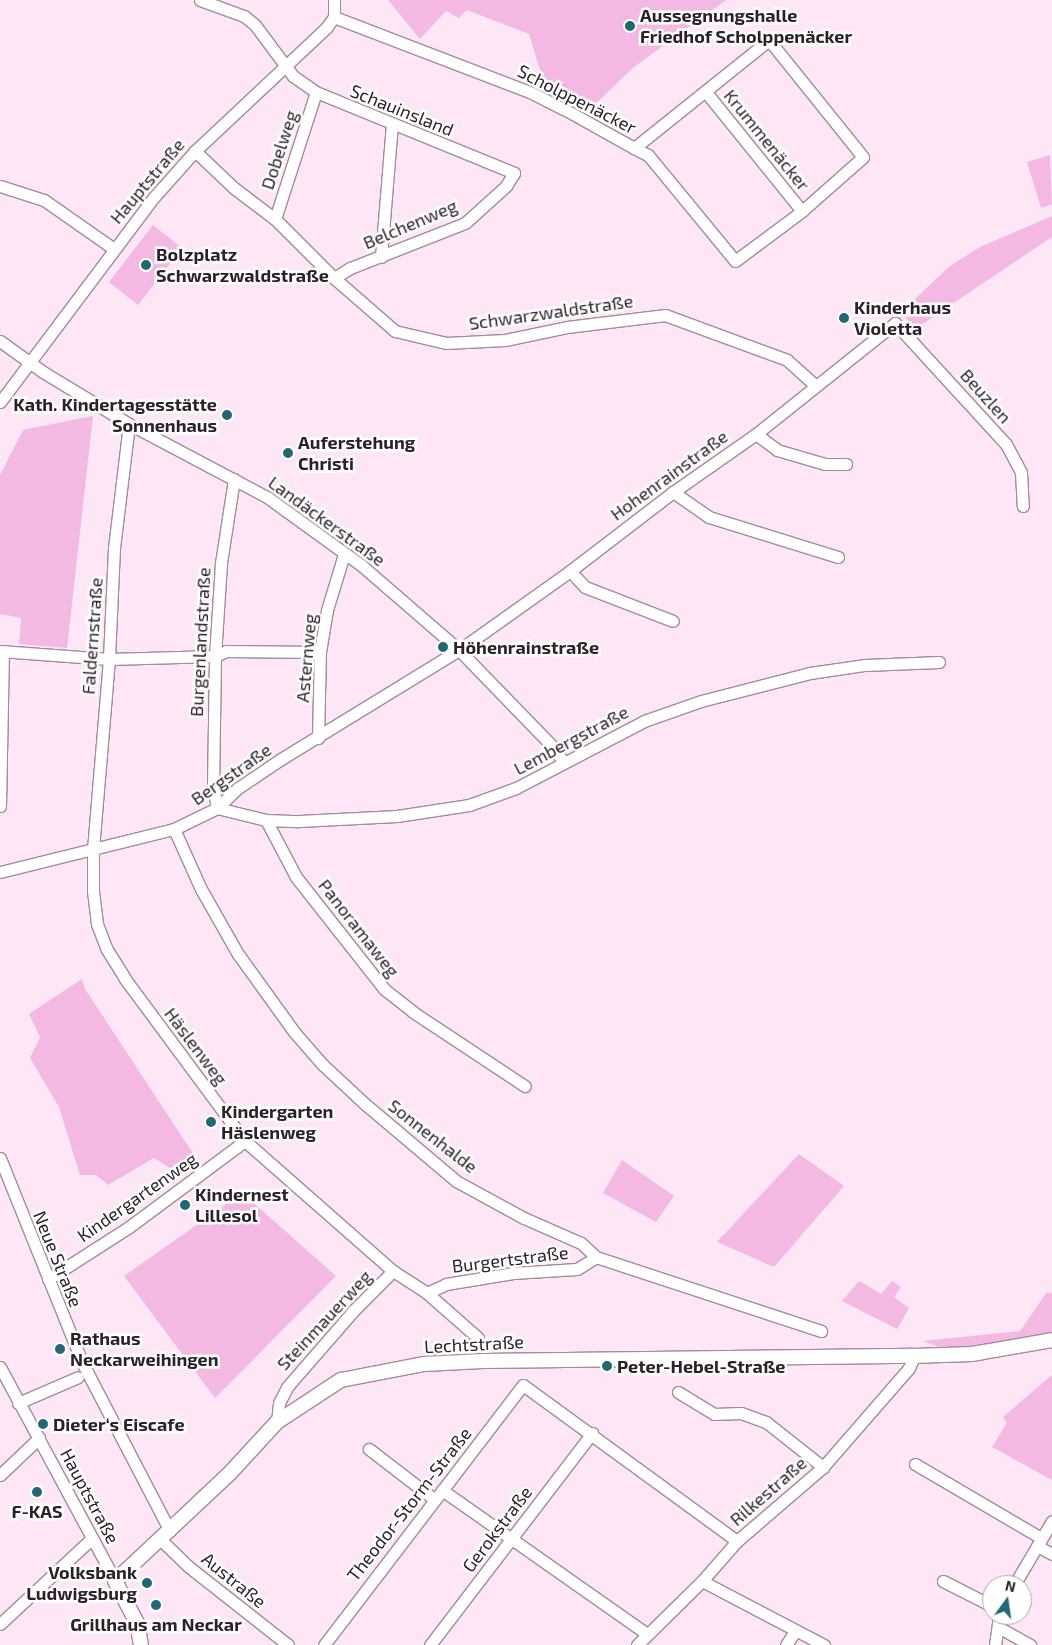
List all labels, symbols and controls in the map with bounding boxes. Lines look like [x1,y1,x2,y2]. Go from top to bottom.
place label: Aussegnungshalle Friedhof Scholppenäcker [640,5,852,48]
marker: Aussegnungshalle Friedhof Scholppenäcker [624,20,636,32]
street label: Scholppenäcker [514,60,640,138]
street label: Schauinsland [347,79,457,141]
street label: Krummenäcker [720,85,814,195]
street label: Dobelweg [256,108,302,192]
street label: Hauptstraße [105,134,189,228]
street label: Belchenweg [360,195,460,253]
place label: Bolzplatz Schwarzwaldstraße [156,244,329,286]
marker: Bolzplatz Schwarzwaldstraße [140,259,152,271]
street label: Schwarzwaldstraße [467,290,635,334]
place label: Kinderhaus Violetta [854,297,951,340]
marker: Kinderhaus Violetta [838,312,850,324]
street label: Beuzlen [956,364,1016,428]
place label: Kath. Kindertagesstätte Sonnenhaus [13,394,217,436]
marker: Kath. Kindertagesstätte Sonnenhaus [221,409,233,421]
street label: Hohenrainstraße [606,425,732,525]
place label: Auferstehung Christi [298,432,415,474]
marker: Auferstehung Christi [282,447,294,459]
street label: Landäckerstraße [264,471,390,571]
street label: Burgenlandstraße [185,567,215,717]
street label: Faldernstraße [77,577,107,695]
street label: Asternweg [291,613,321,703]
place label: Höhenrainstraße [453,636,599,658]
marker: Höhenrainstraße [437,641,449,653]
street label: Lembergstraße [510,701,632,779]
street label: Bergstraße [187,739,275,809]
street label: Panoramaweg [314,875,404,981]
street label: Häslenweg [160,1003,232,1089]
street label: Sonnenhalde [384,1095,482,1177]
place label: Kindergarten Häslenweg [221,1101,333,1144]
marker: Kindergarten Häslenweg [205,1116,217,1128]
street label: Kindergartenweg [73,1148,201,1246]
place label: Kindernest Lillesol [195,1184,289,1226]
marker: Kindernest Lillesol [179,1199,191,1211]
street label: Neue Straße [29,1208,87,1310]
street label: Burgertstraße [451,1241,569,1277]
street label: Steinmauerweg [272,1266,376,1374]
place label: Rathaus Neckarweihingen [70,1328,219,1370]
street label: Lechtstraße [424,1331,524,1357]
marker: Rathaus Neckarweihingen [54,1343,66,1355]
place label: Peter-Hebel-Straße [617,1355,786,1377]
marker: Peter-Hebel-Straße [601,1360,613,1372]
place label: Dieter‘s Eiscafe [53,1413,185,1435]
marker: Dieter‘s Eiscafe [37,1418,49,1430]
street label: Theodor-Storm-Straße [342,1423,476,1585]
street label: Hauptstraße [56,1445,124,1547]
street label: Rilkestraße [725,1452,811,1530]
street label: Gerokstraße [458,1482,536,1576]
marker: F-KAS [31,1486,43,1498]
place label: F-KAS [11,1500,63,1522]
street label: Austraße [198,1548,270,1612]
place label: Volksbank Ludwigsburg [26,1562,137,1605]
north arrow [982,1575,1032,1625]
text: N [1004,1576,1017,1595]
marker: Volksbank Ludwigsburg [141,1577,153,1589]
marker: Grillhaus am Neckar [150,1599,162,1611]
place label: Grillhaus am Neckar [70,1613,242,1635]

